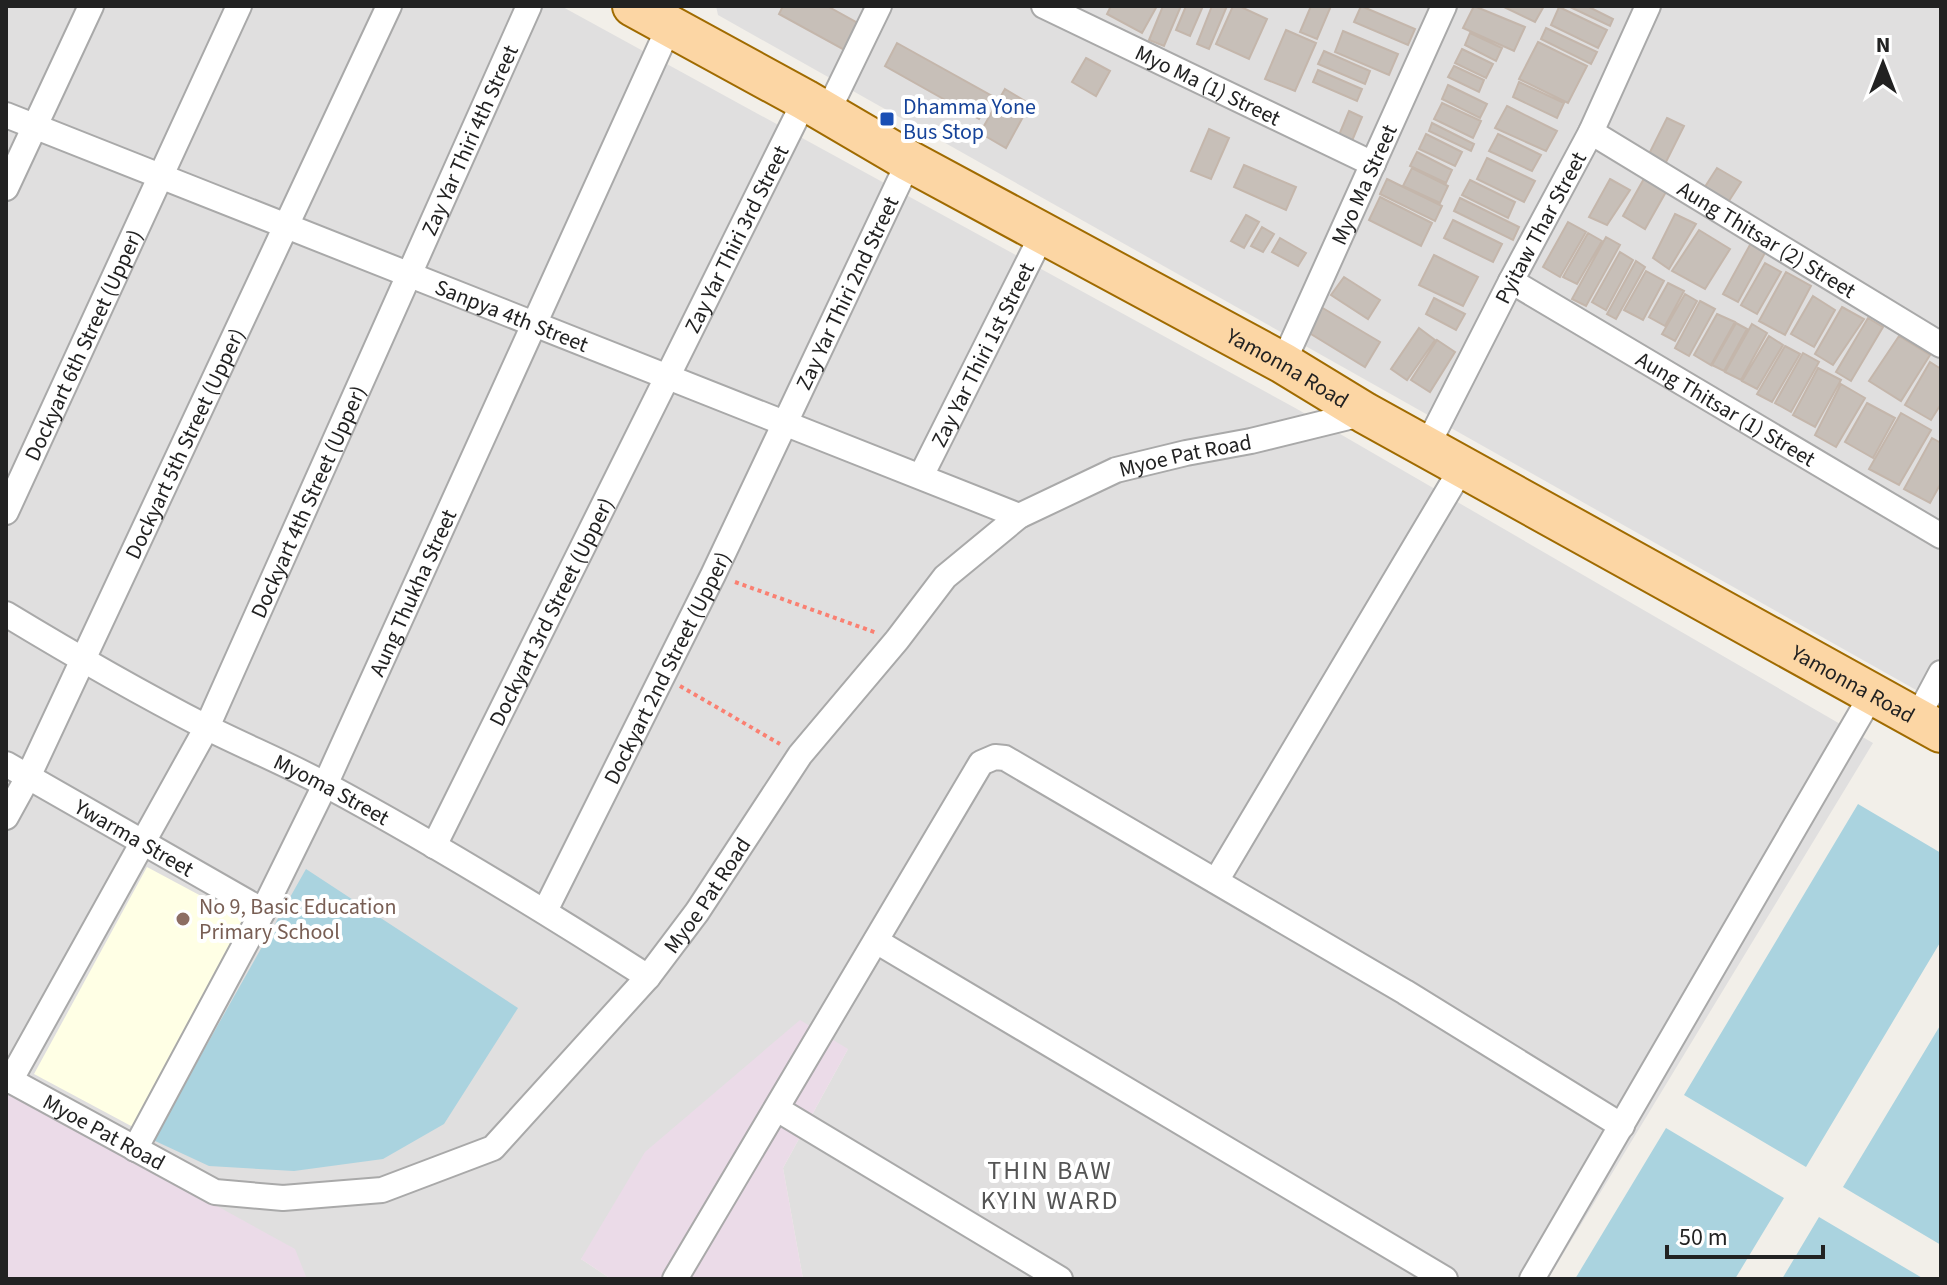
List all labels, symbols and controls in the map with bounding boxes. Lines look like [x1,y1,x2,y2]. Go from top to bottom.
north arrow [1843,24,1923,104]
text: N [1876,29,1890,61]
street label: Myo Ma (1) Street [1130,37,1286,135]
street label: Zay Yar Thiri 4th Street [413,39,527,241]
place label: Dhamma Yone Bus Stop [903,91,1036,148]
marker: Dhamma Yone Bus Stop [878,110,896,128]
street label: Myo Ma Street [1323,119,1406,250]
street label: Zay Yar Thiri 3rd Street [677,139,797,339]
street label: Pyitaw Thar Street [1487,146,1595,310]
street label: Aung Thitsar (2) Street [1671,173,1862,307]
street label: Zay Yar Thiri 2nd Street [788,190,907,395]
street label: Dockyart 6th Street (Upper) [17,224,151,466]
street label: Zay Yar Thiri 1st Street [923,257,1043,453]
street label: Sanpya 4th Street [430,271,593,361]
street label: Yamonna Road [1219,320,1355,417]
street label: Dockyart 5th Street (Upper) [117,323,253,565]
street label: Aung Thitsar (1) Street [1630,344,1822,475]
street label: Dockyart 4th Street (Upper) [243,381,375,623]
street label: Myoe Pat Road [1116,426,1254,486]
street label: Dockyart 3rd Street (Upper) [481,492,622,732]
street label: Aung Thukha Street [361,504,465,682]
street label: Dockyart 2nd Street (Upper) [596,546,739,790]
street label: Yamonna Road [1784,637,1921,732]
street label: Myoma Street [268,746,396,834]
street label: Ywarma Street [67,791,200,886]
street label: Myoe Pat Road [656,831,759,961]
place label: No 9, Basic Education Primary School [199,891,396,948]
marker: No 9, Basic Education Primary School [174,910,192,928]
street label: Myoe Pat Road [37,1086,171,1179]
district label: THIN BAW KYIN WARD [980,1152,1120,1219]
scale bar [1667,1209,1823,1259]
text: 50 m [1679,1220,1728,1255]

